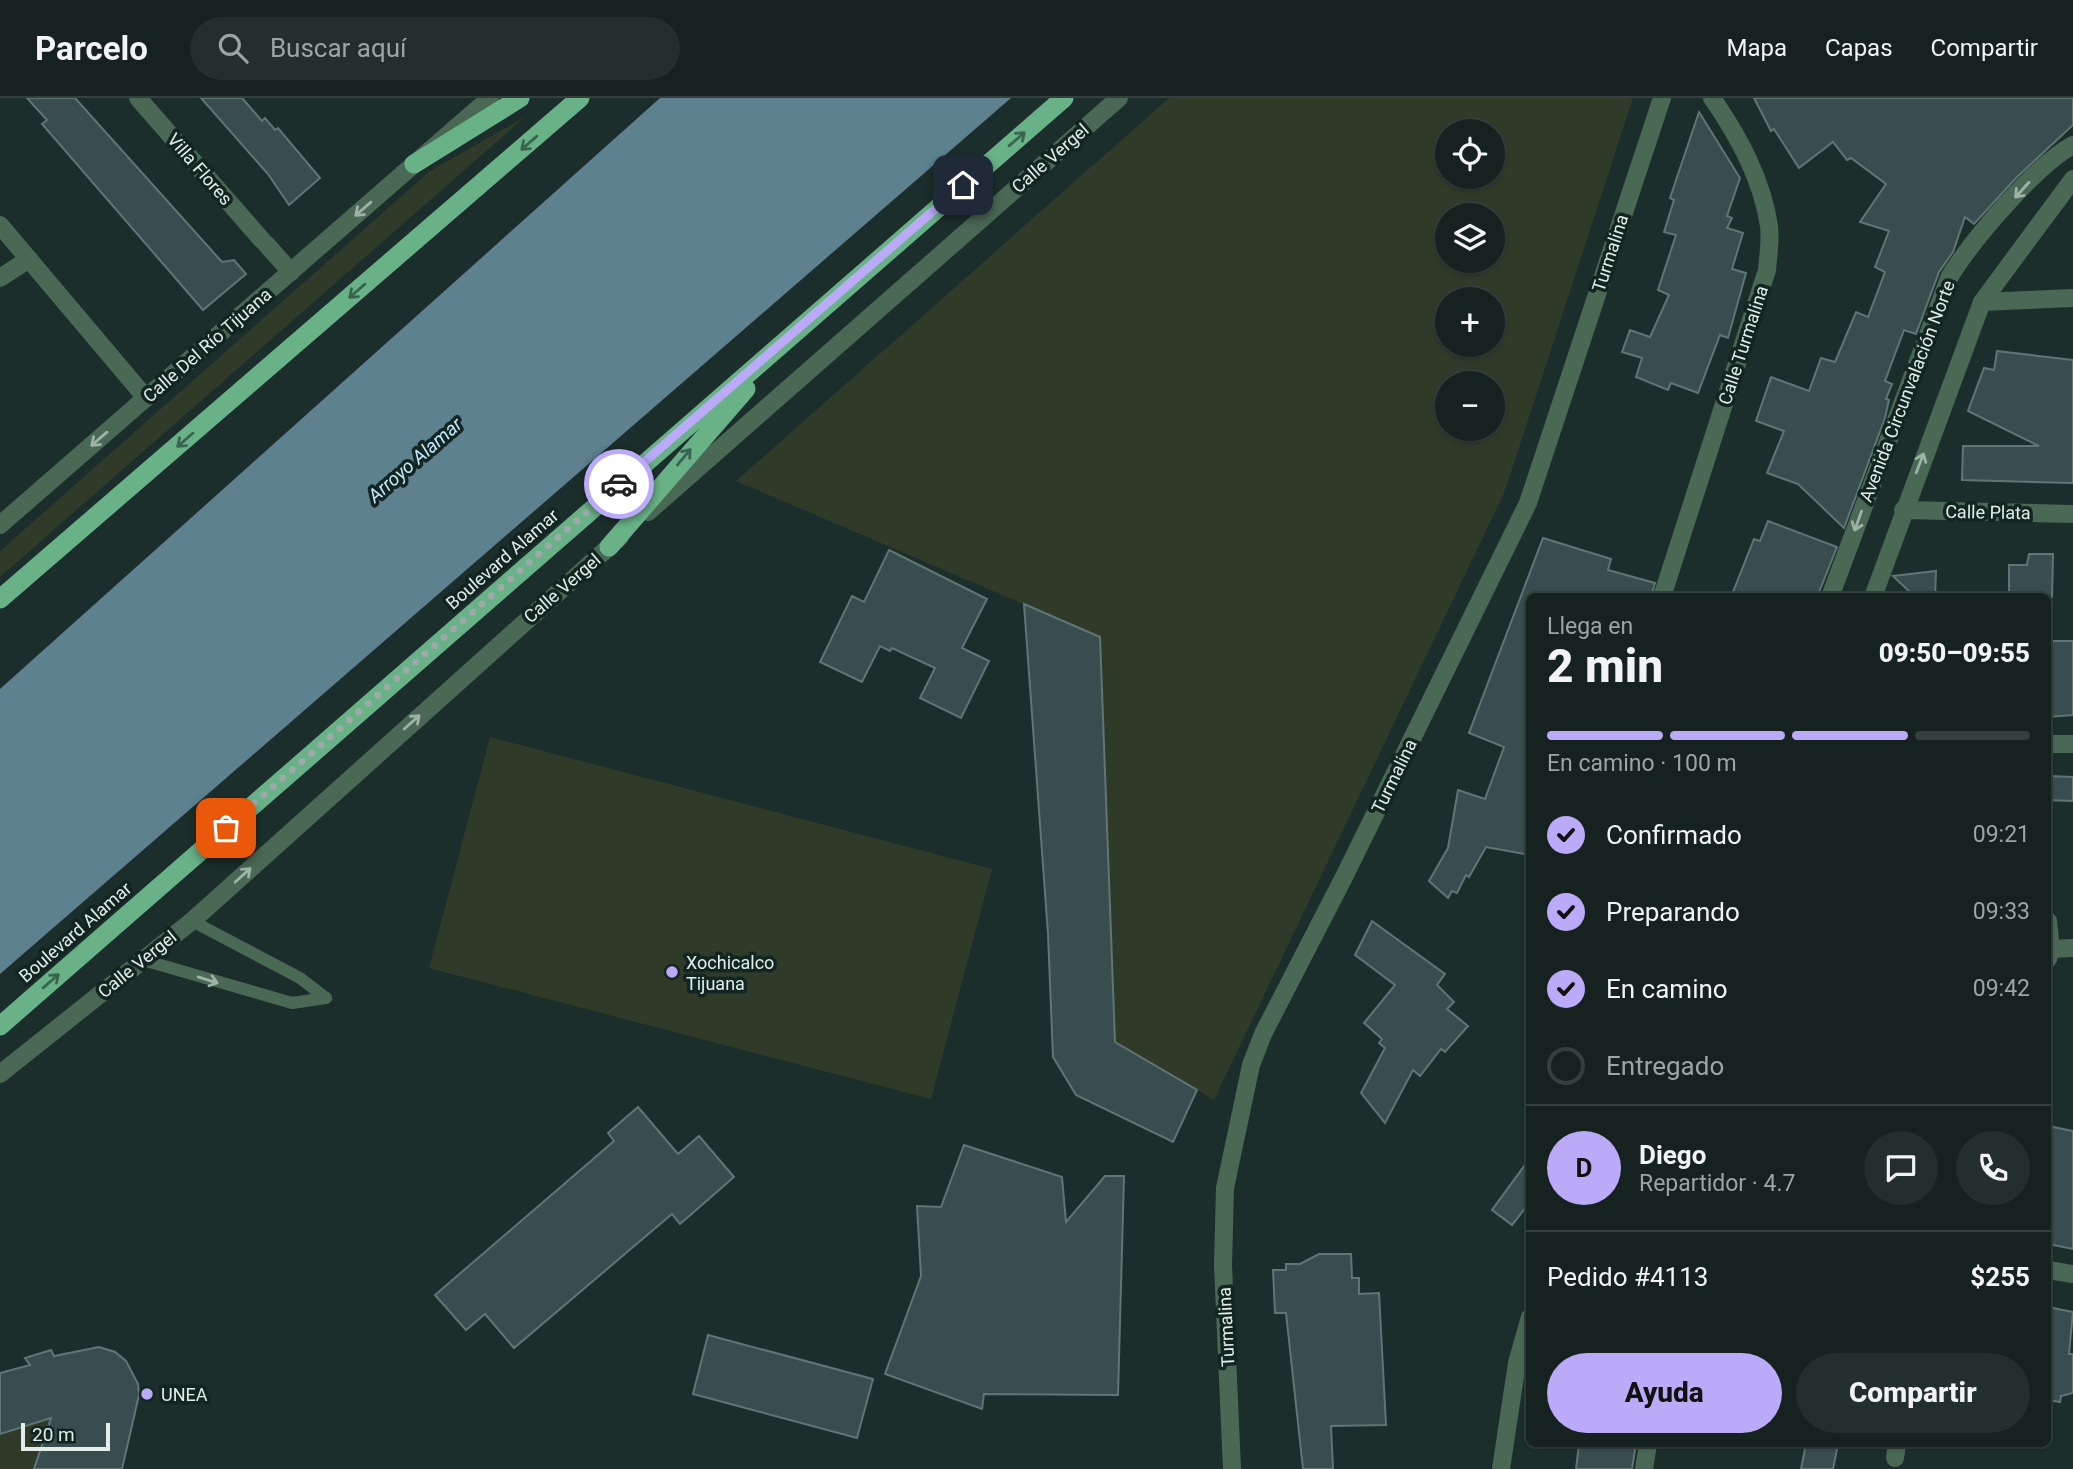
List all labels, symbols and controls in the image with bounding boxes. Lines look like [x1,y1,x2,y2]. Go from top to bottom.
search box [190,17,680,80]
text: Parcelo [35,29,148,68]
icon: search [214,29,252,67]
text: Buscar aquí [270,33,407,63]
text: Mapa [1726,34,1787,62]
text: Capas [1825,34,1893,62]
text: Compartir [1931,34,2038,62]
street label: Calle Vergel [1007,119,1093,197]
map controls [1435,119,1505,441]
button: locate [1435,119,1505,189]
street label: Villa Flores [163,129,237,209]
one-way arrow [1008,131,1026,147]
one-way arrow [520,135,538,151]
pin [933,155,993,215]
icon: home [944,166,982,204]
one-way arrow [2014,181,2031,198]
one-way arrow [354,201,372,217]
button: layers [1435,203,1505,273]
street label: Turmalina [1588,212,1632,294]
street label: Avenida Circunvalación Norte [1855,277,1959,505]
one-way arrow [348,283,366,299]
street label: Calle Turmalina [1714,283,1772,407]
street label: Calle Del Río Tijuana [139,284,275,406]
button: + [1435,287,1505,357]
button: − [1435,371,1505,441]
water label: Arroyo Alamar [362,412,467,508]
one-way arrow [90,431,108,447]
one-way arrow [176,432,194,448]
one-way arrow [676,448,692,466]
courier [584,449,654,519]
one-way arrow [1915,453,1928,475]
icon: car [600,465,638,503]
street label: Calle Plata [1945,501,2031,523]
street label: Boulevard Alamar [442,505,562,613]
one-way arrow [1851,510,1863,532]
street label: Calle Vergel [519,549,605,627]
text: Llega en [1547,613,1633,640]
text: 09:50–09:55 [1879,638,2030,668]
text: 2 min [1547,639,1663,693]
one-way arrow [403,714,421,730]
street label: Turmalina [1367,735,1421,817]
text: En camino · 100 m [1547,750,1737,777]
pin [196,798,256,858]
icon: bag [207,809,245,847]
icon: check [1547,816,1585,854]
text: Confirmado [1606,820,1742,850]
text: 09:21 [1973,821,2030,848]
one-way arrow [234,867,252,883]
street label: Boulevard Alamar [15,878,135,986]
icon: check [1547,893,1585,931]
text: Preparando [1606,897,1740,927]
text: 09:33 [1973,898,2030,925]
street label: Calle Vergel [94,926,180,1002]
place label: Xochicalco Tijuana [686,952,774,994]
marker: Xochicalco Tijuana [664,964,680,980]
icon: check [1547,970,1585,1008]
one-way arrow [42,973,60,989]
text: En camino [1606,974,1728,1004]
one-way arrow [197,975,219,987]
text: 09:42 [1973,975,2030,1002]
text: Entregado [1606,1051,1724,1081]
button: chat [1864,1131,1938,1205]
button: phone [1956,1131,2030,1205]
text: Diego [1639,1140,1706,1170]
text: D [1576,1153,1592,1183]
text: Repartidor · 4.7 [1639,1170,1796,1197]
text: Pedido #4113 [1547,1262,1708,1292]
text: $255 [1970,1262,2030,1292]
street label: Turmalina [1213,1287,1239,1367]
button: Ayuda [1547,1353,1782,1433]
button: Compartir [1796,1353,2030,1433]
place label: UNEA [161,1384,208,1405]
marker: UNEA [139,1386,155,1402]
scale bar [21,1420,110,1452]
text: 20 m [32,1423,75,1446]

